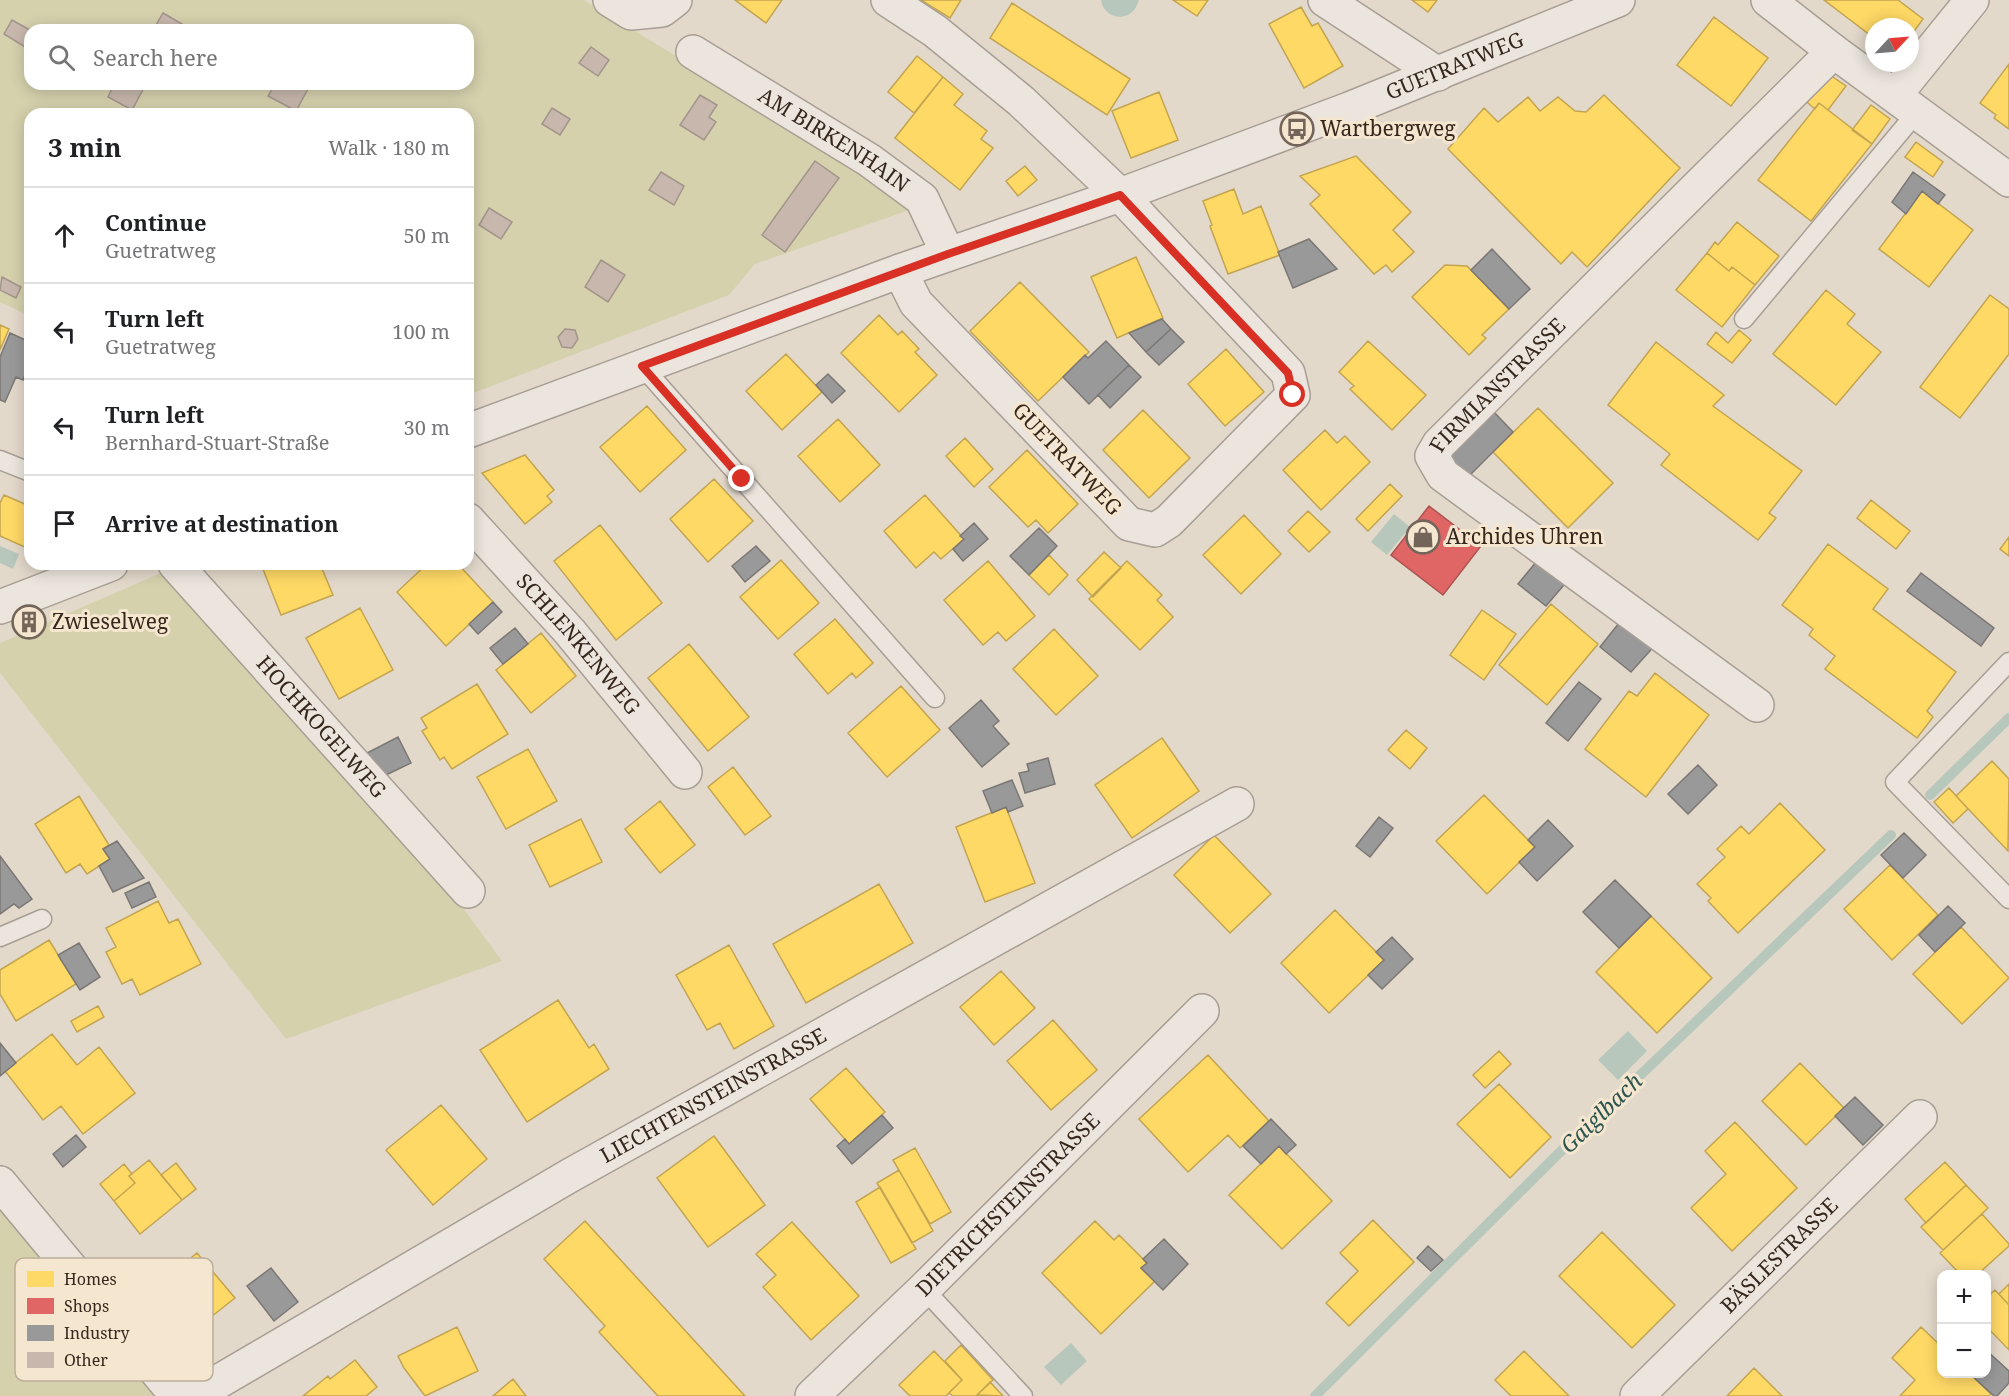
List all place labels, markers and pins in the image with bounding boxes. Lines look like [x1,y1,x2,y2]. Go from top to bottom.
bus stop icon: Wartbergweg [1279,111,1315,147]
place label: Wartbergweg [1320,114,1456,142]
shop icon: Archides Uhren [1405,519,1441,555]
place label: Archides Uhren [1446,522,1603,550]
building icon: Zwieselweg [11,604,47,640]
place label: Zwieselweg [52,607,169,635]

